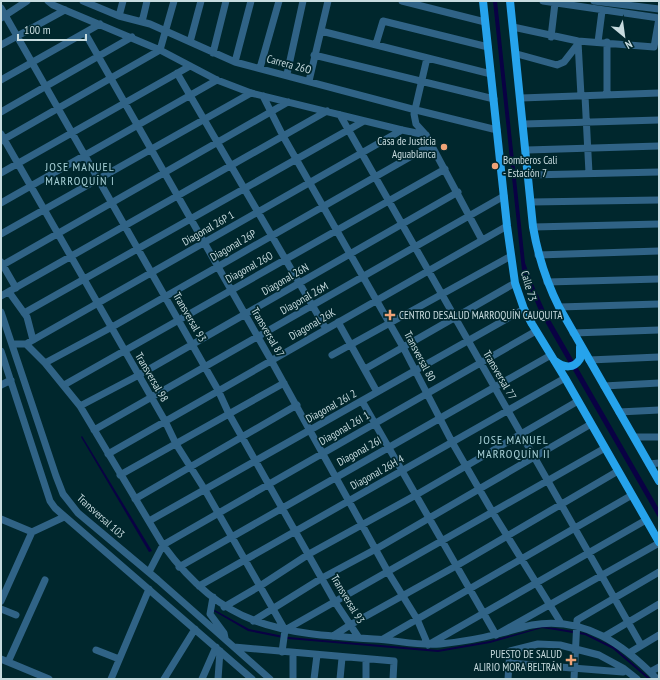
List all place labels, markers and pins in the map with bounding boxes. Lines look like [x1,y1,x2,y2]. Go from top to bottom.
place label: Casa de Justicia Aguablanca [377,134,436,161]
marker: Casa de Justicia Aguablanca [439,142,449,152]
place label: Bomberos Cali - Estación 7 [503,153,557,180]
marker: Bomberos Cali - Estación 7 [490,161,500,171]
place label: CENTRO DESALUD MARROQUÍN CAUQUITA [399,308,563,322]
marker: CENTRO DESALUD MARROQUÍN CAUQUITA [384,309,396,321]
place label: PUESTO DE SALUD ALIRIO MORA BELTRÁN [474,647,562,674]
marker: PUESTO DE SALUD ALIRIO MORA BELTRÁN [565,654,577,666]

